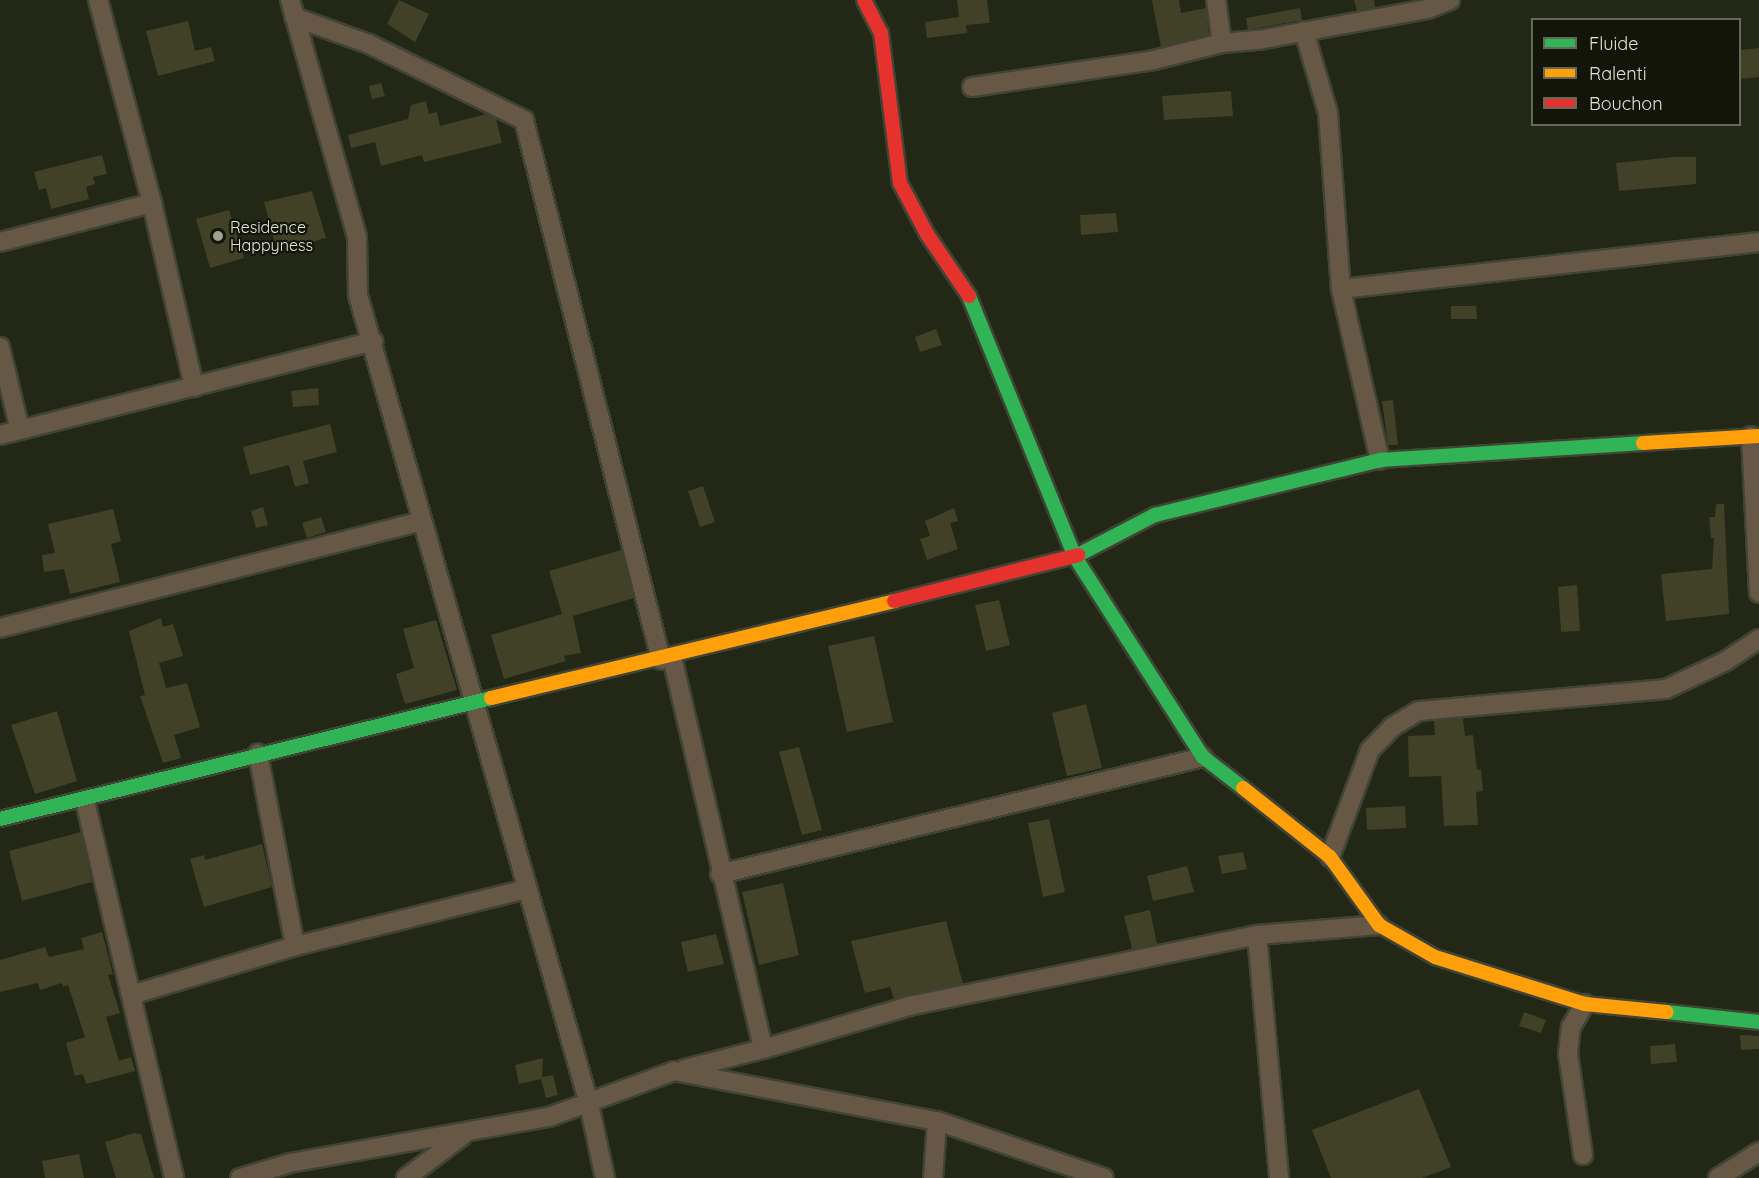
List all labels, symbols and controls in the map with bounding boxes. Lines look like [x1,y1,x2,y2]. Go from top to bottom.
legend [1531,18,1741,126]
text: Fluide [1589,32,1638,55]
text: Ralenti [1589,62,1647,85]
text: Bouchon [1589,92,1663,115]
place label: Residence Happyness [230,217,313,255]
marker: Residence Happyness [211,229,225,243]

